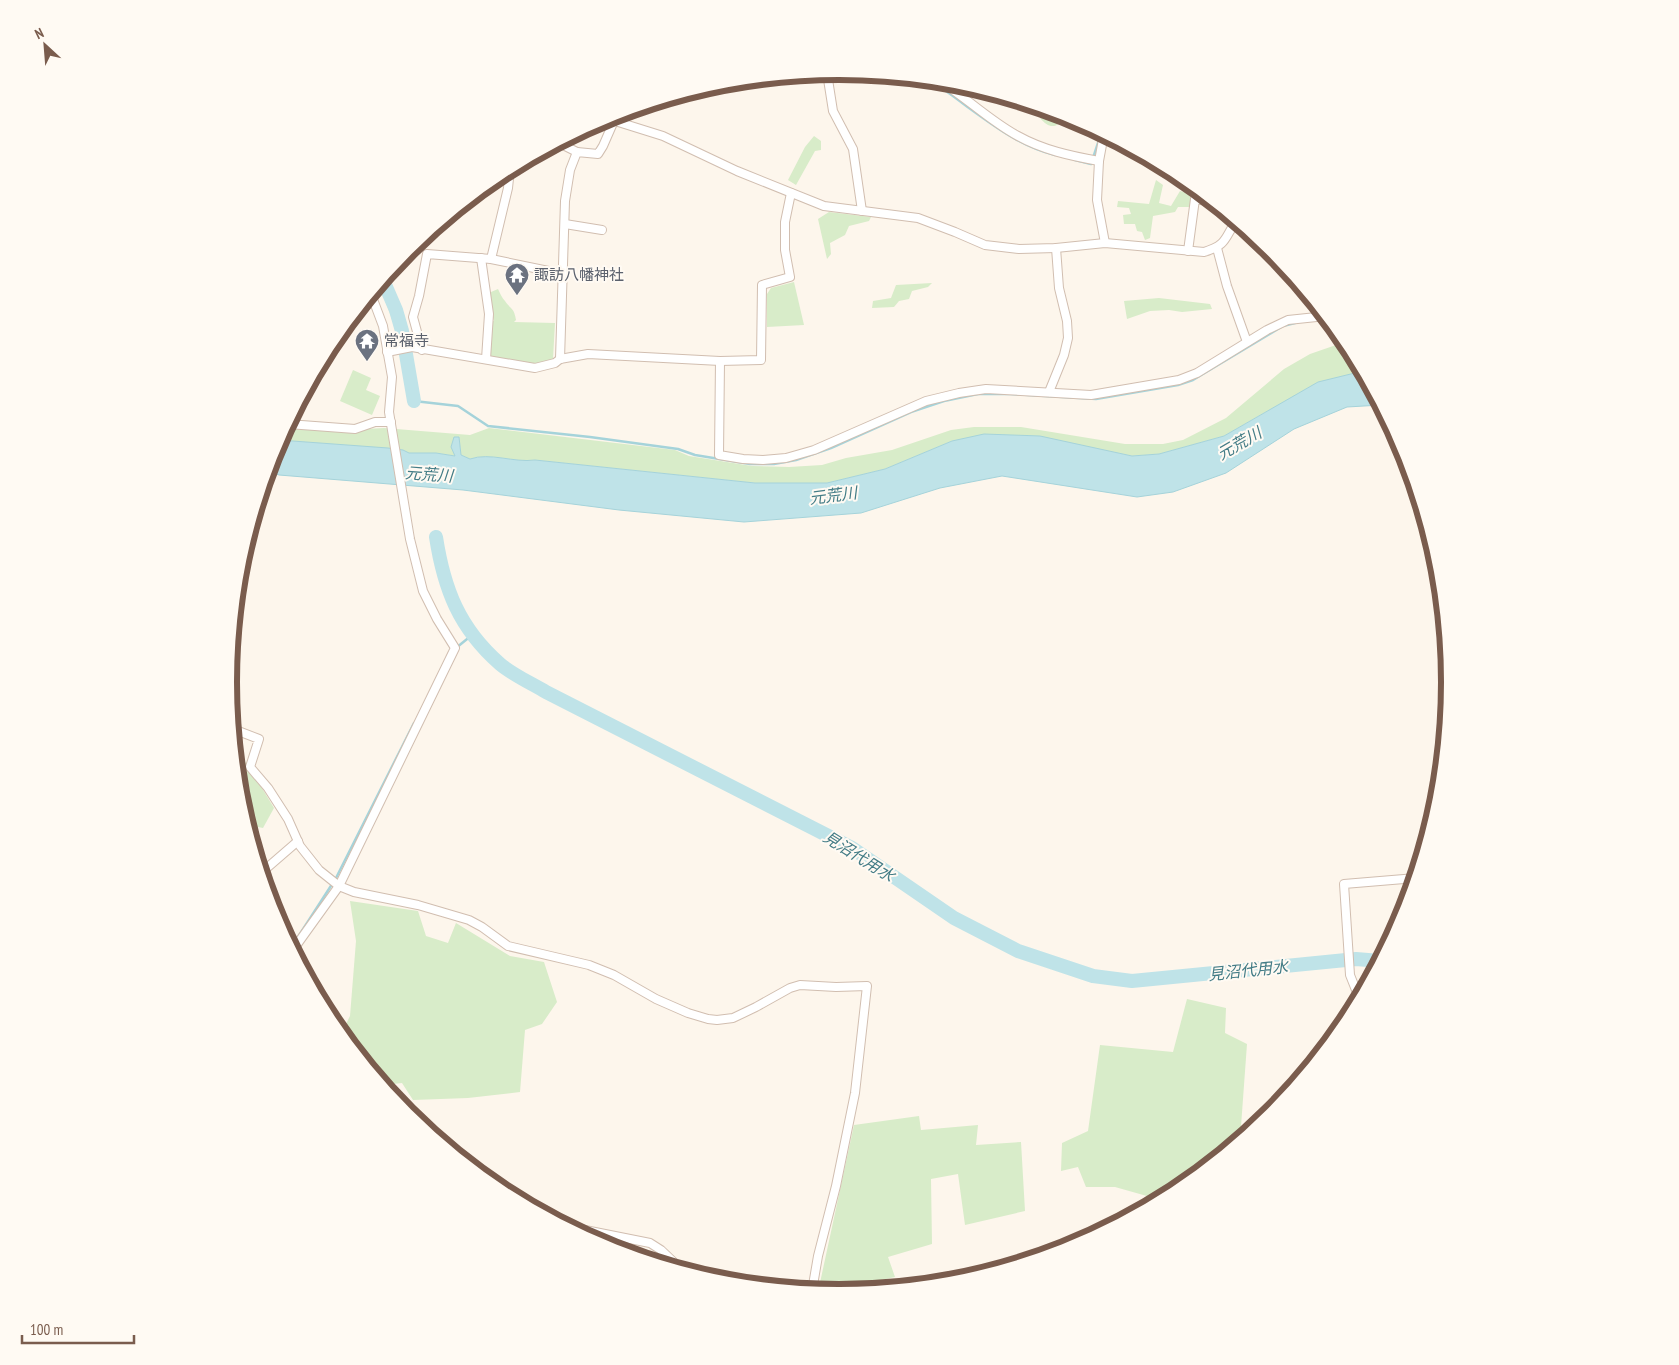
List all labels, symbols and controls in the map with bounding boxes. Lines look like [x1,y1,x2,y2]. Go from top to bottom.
north arrow [20,20,70,70]
text: N [32,24,47,43]
temple icon: 諏訪八幡神社 [504,262,530,296]
place label: 諏訪八幡神社 [534,265,624,284]
temple icon: 常福寺 [354,328,380,362]
place label: 常福寺 [384,331,429,350]
water label: 元荒川 [1213,421,1267,464]
water label: 元荒川 [404,462,456,486]
water label: 元荒川 [808,482,860,508]
water label: 見沼代用水 [820,826,900,887]
water label: 見沼代用水 [1207,956,1291,984]
scale bar [22,1312,135,1344]
text: 100 m [30,1320,63,1339]

